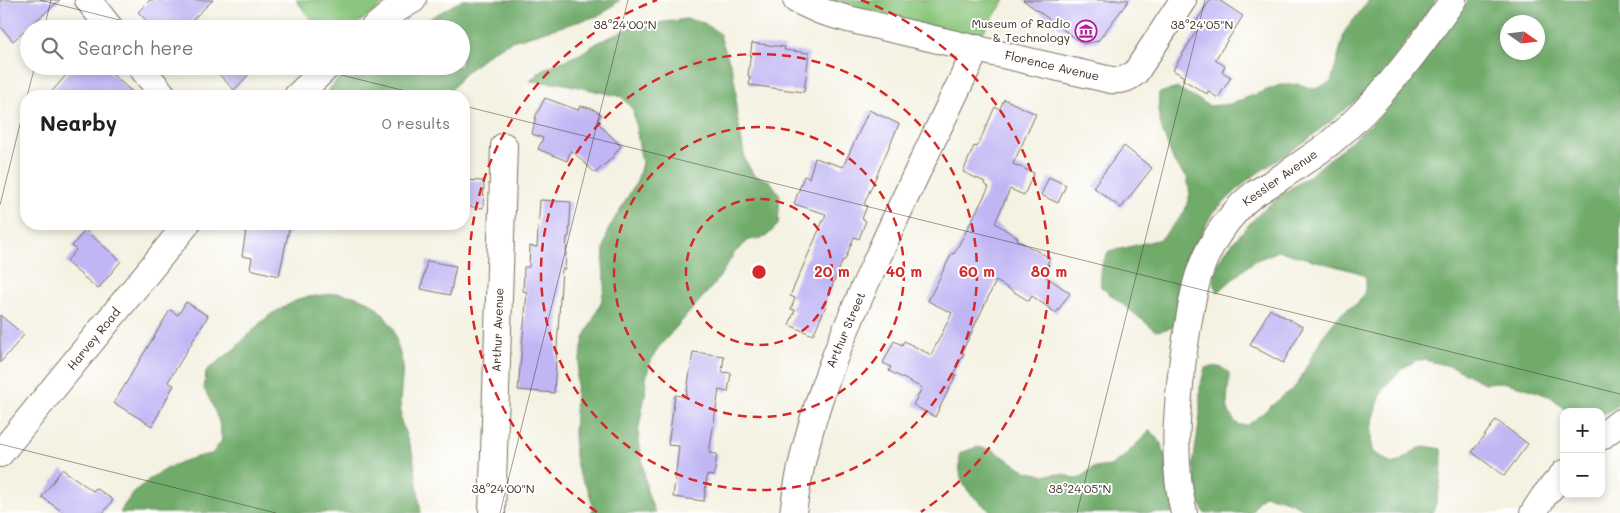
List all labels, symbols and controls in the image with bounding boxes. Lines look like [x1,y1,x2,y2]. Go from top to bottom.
place label: Museum of Radio & Technology [971,15,1070,45]
north arrow [1500,15,1545,60]
text: 38°24'00"N [593,16,657,32]
text: 38°24'05"N [1171,16,1233,32]
museum icon: Museum of Radio & Technology [1074,19,1098,43]
search box [20,20,470,75]
icon: search [38,34,66,62]
text: Search here [78,35,194,60]
street label: Florence Avenue [1003,46,1101,84]
text: Nearby [40,109,117,136]
text: 0 results [382,112,450,133]
street label: Kessler Avenue [1239,145,1320,209]
text: 20 m [814,261,850,281]
text: 40 m [886,261,922,281]
text: 60 m [959,261,995,281]
text: 80 m [1031,261,1067,281]
centre of rings [750,263,768,281]
street label: Arthur Avenue [488,288,506,372]
street label: Arthur Street [822,289,868,370]
street label: Harvey Road [63,304,124,373]
map controls [1560,408,1605,498]
button: + [1560,408,1605,453]
button: − [1560,453,1605,498]
text: 38°24'00"N [471,480,535,496]
text: 38°24'05"N [1049,480,1111,496]

